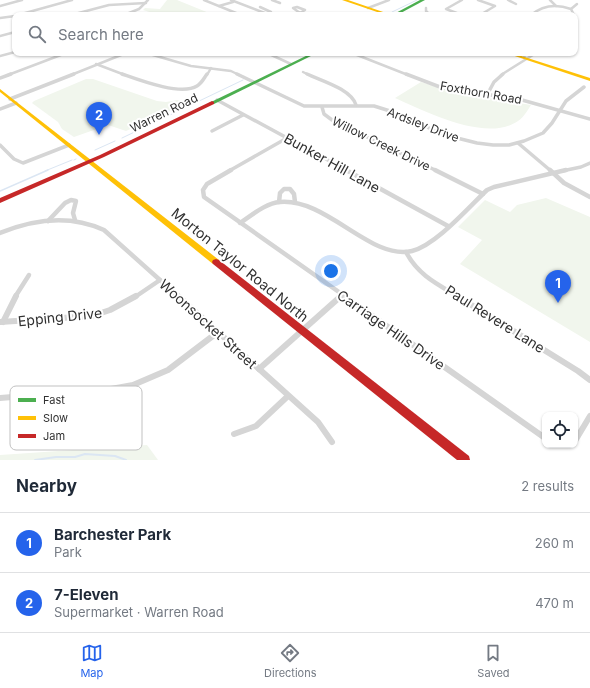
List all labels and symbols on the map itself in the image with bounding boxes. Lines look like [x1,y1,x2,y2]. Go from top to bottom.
street label: Foxthorn Road [439,78,523,107]
street label: Warren Road [128,90,200,135]
pin: 2 [86,102,112,135]
street label: Ardsley Drive [385,104,461,145]
street label: Willow Creek Drive [330,113,433,174]
street label: Bunker Hill Lane [281,129,383,196]
street label: Morton Taylor Road North [168,204,312,325]
your location [321,261,341,281]
pin: 1 [545,270,571,303]
street label: Woonsocket Street [156,275,261,372]
street label: Paul Revere Lane [442,281,548,356]
street label: Carriage Hills Drive [334,286,448,373]
street label: Epping Drive [17,304,103,329]
legend [10,386,142,450]
text: Fast [43,393,65,407]
text: Slow [43,411,68,425]
text: Jam [43,429,65,443]

